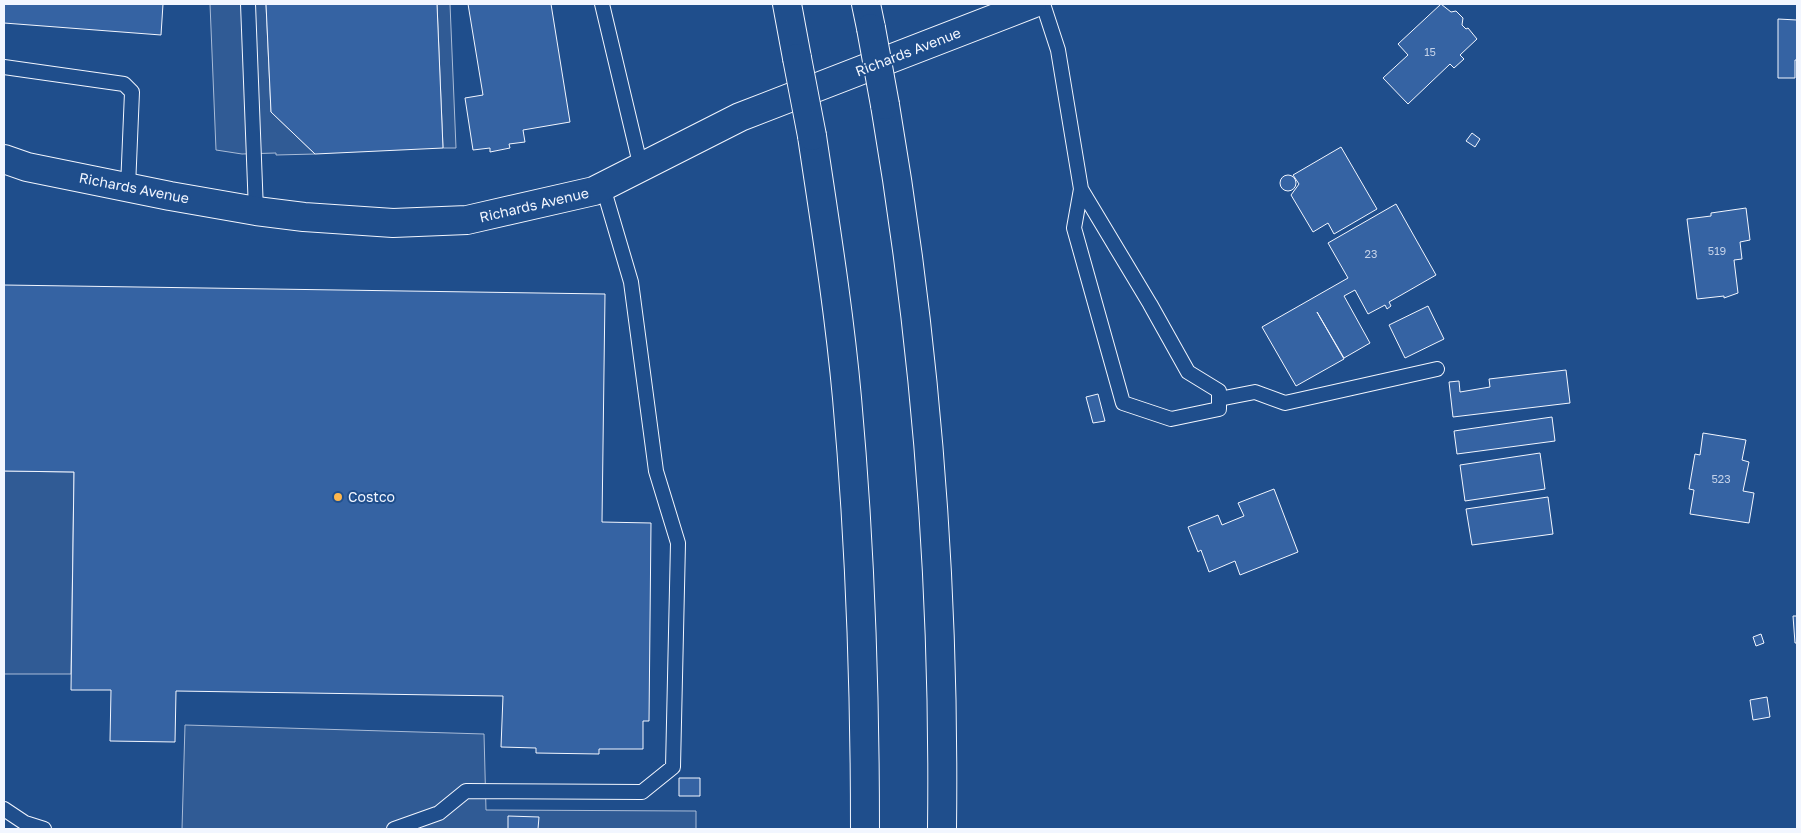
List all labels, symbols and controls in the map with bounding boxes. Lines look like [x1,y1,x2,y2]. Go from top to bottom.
street label: Richards Avenue [853,24,963,79]
house number: 15 [1424,45,1436,58]
street label: Richards Avenue [78,169,191,207]
street label: Richards Avenue [478,184,590,225]
house number: 519 [1708,244,1726,257]
house number: 23 [1365,247,1377,260]
house number: 523 [1711,472,1731,485]
place label: Costco [348,488,395,505]
marker: Costco [332,491,344,503]

